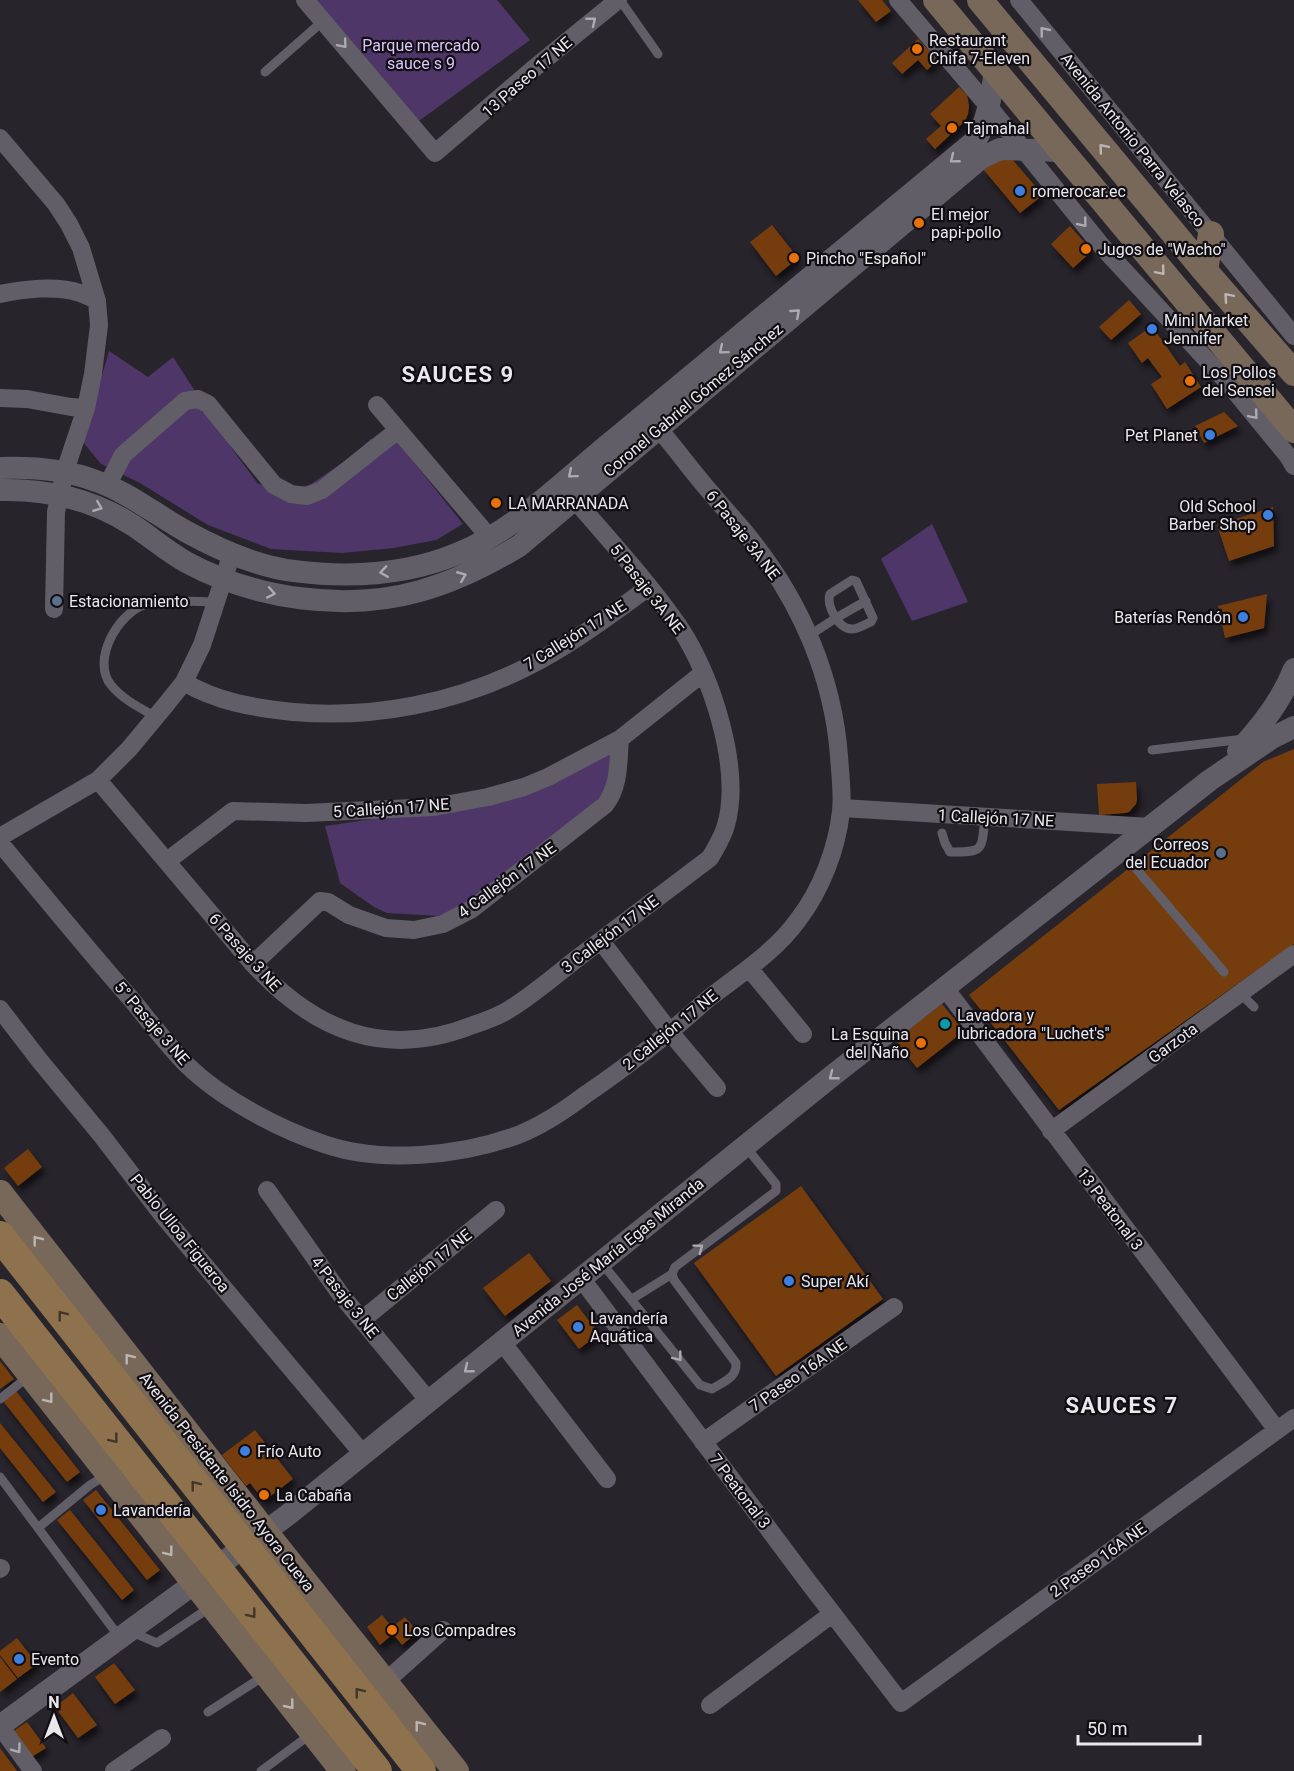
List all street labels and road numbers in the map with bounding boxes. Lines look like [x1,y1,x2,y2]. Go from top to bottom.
street label: 13 Paseo 17 NE [478,33,576,121]
street label: Avenida Antonio Parra Velasco [1057,49,1209,231]
street label: Coronel Gabriel Gómez Sánchez [599,319,787,481]
street label: 6 Pasaje 3A NE [702,486,784,584]
street label: 5 Pasaje 3A NE [606,540,688,638]
street label: 7 Callejón 17 NE [521,596,629,674]
street label: 5 Callejón 17 NE [332,794,450,822]
street label: 1 Callejón 17 NE [937,805,1055,831]
street label: 4 Callejón 17 NE [454,838,560,922]
street label: 3 Callejón 17 NE [558,891,662,977]
street label: 6 Pasaje 3 NE [205,909,285,995]
street label: 5° Pasaje 3 NE [111,977,193,1069]
street label: 2 Callejón 17 NE [619,986,721,1074]
street label: Garzota [1145,1019,1201,1067]
street label: 13 Peatonal 3 [1073,1164,1147,1254]
street label: Pablo Ulloa Figueroa [126,1170,234,1296]
street label: Avenida José María Egas Miranda [508,1174,708,1340]
street label: Callejón 17 NE [383,1225,475,1305]
street label: 4 Pasaje 3 NE [307,1252,383,1342]
street label: 7 Paseo 16A NE [746,1334,850,1416]
street label: Avenida Presidente Isidro Ayora Cueva [136,1369,318,1595]
street label: 7 Peatonal 3 [706,1450,774,1532]
street label: 2 Paseo 16A NE [1046,1519,1150,1601]

